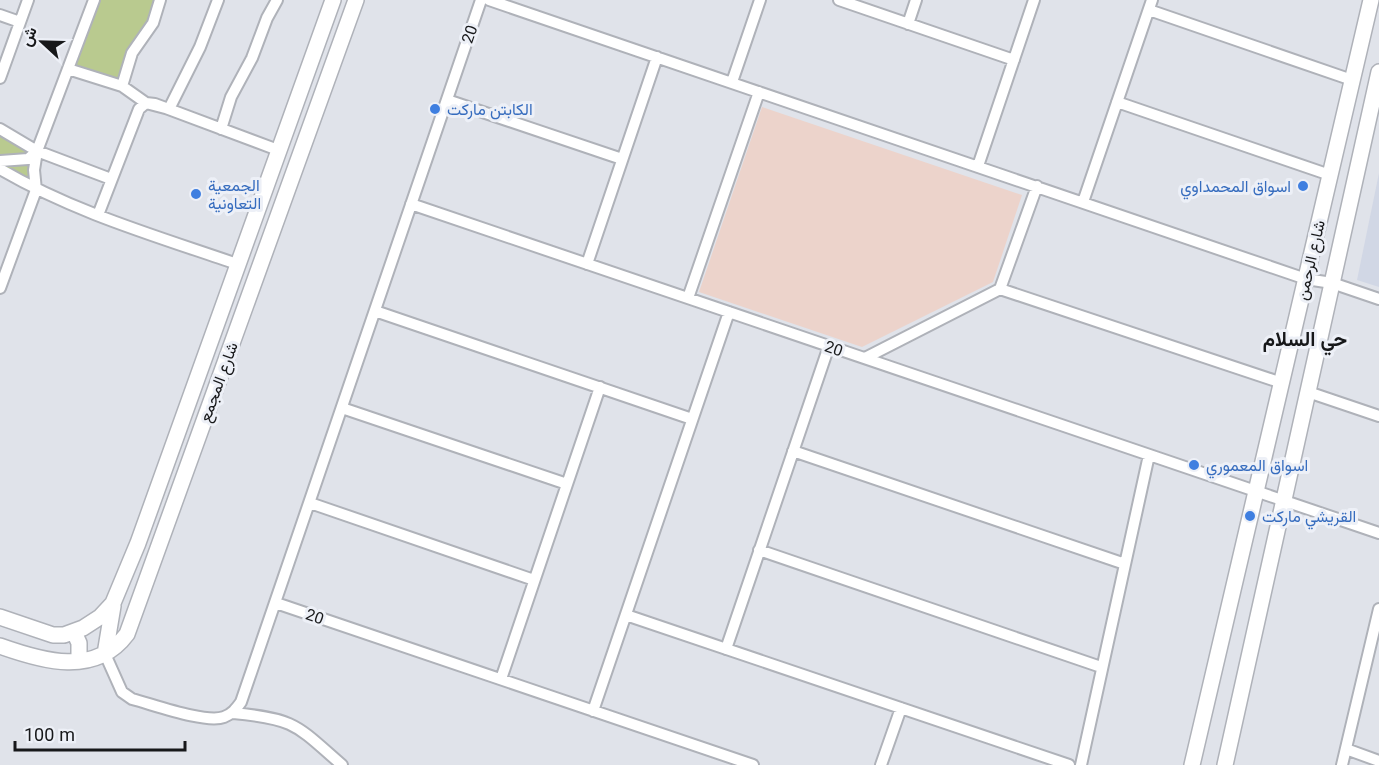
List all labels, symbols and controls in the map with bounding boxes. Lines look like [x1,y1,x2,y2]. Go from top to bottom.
north arrow [12,12,72,72]
street label: 20 [457,22,486,47]
text: ش [15,24,46,51]
place label: الكابتن ماركت [447,99,533,124]
marker: الكابتن ماركت [428,102,442,116]
place label: الجمعية التعاونية [208,175,261,218]
place label: اسواق المحمداوي [1180,176,1291,201]
marker: اسواق المحمداوي [1296,179,1310,193]
marker: الجمعية التعاونية [189,187,203,201]
street label: شارع الرحمن [1291,218,1334,303]
district label: حي السلام [1263,325,1347,357]
street label: 20 [821,336,846,365]
street label: شارع المجمع [194,339,246,426]
place label: اسواق المعموري [1206,455,1308,480]
marker: اسواق المعموري [1187,458,1201,472]
place label: القريشي ماركت [1262,506,1356,531]
marker: القريشي ماركت [1243,509,1257,523]
street label: 20 [302,604,327,633]
scale bar [15,714,184,752]
text: 100 m [24,723,75,751]

